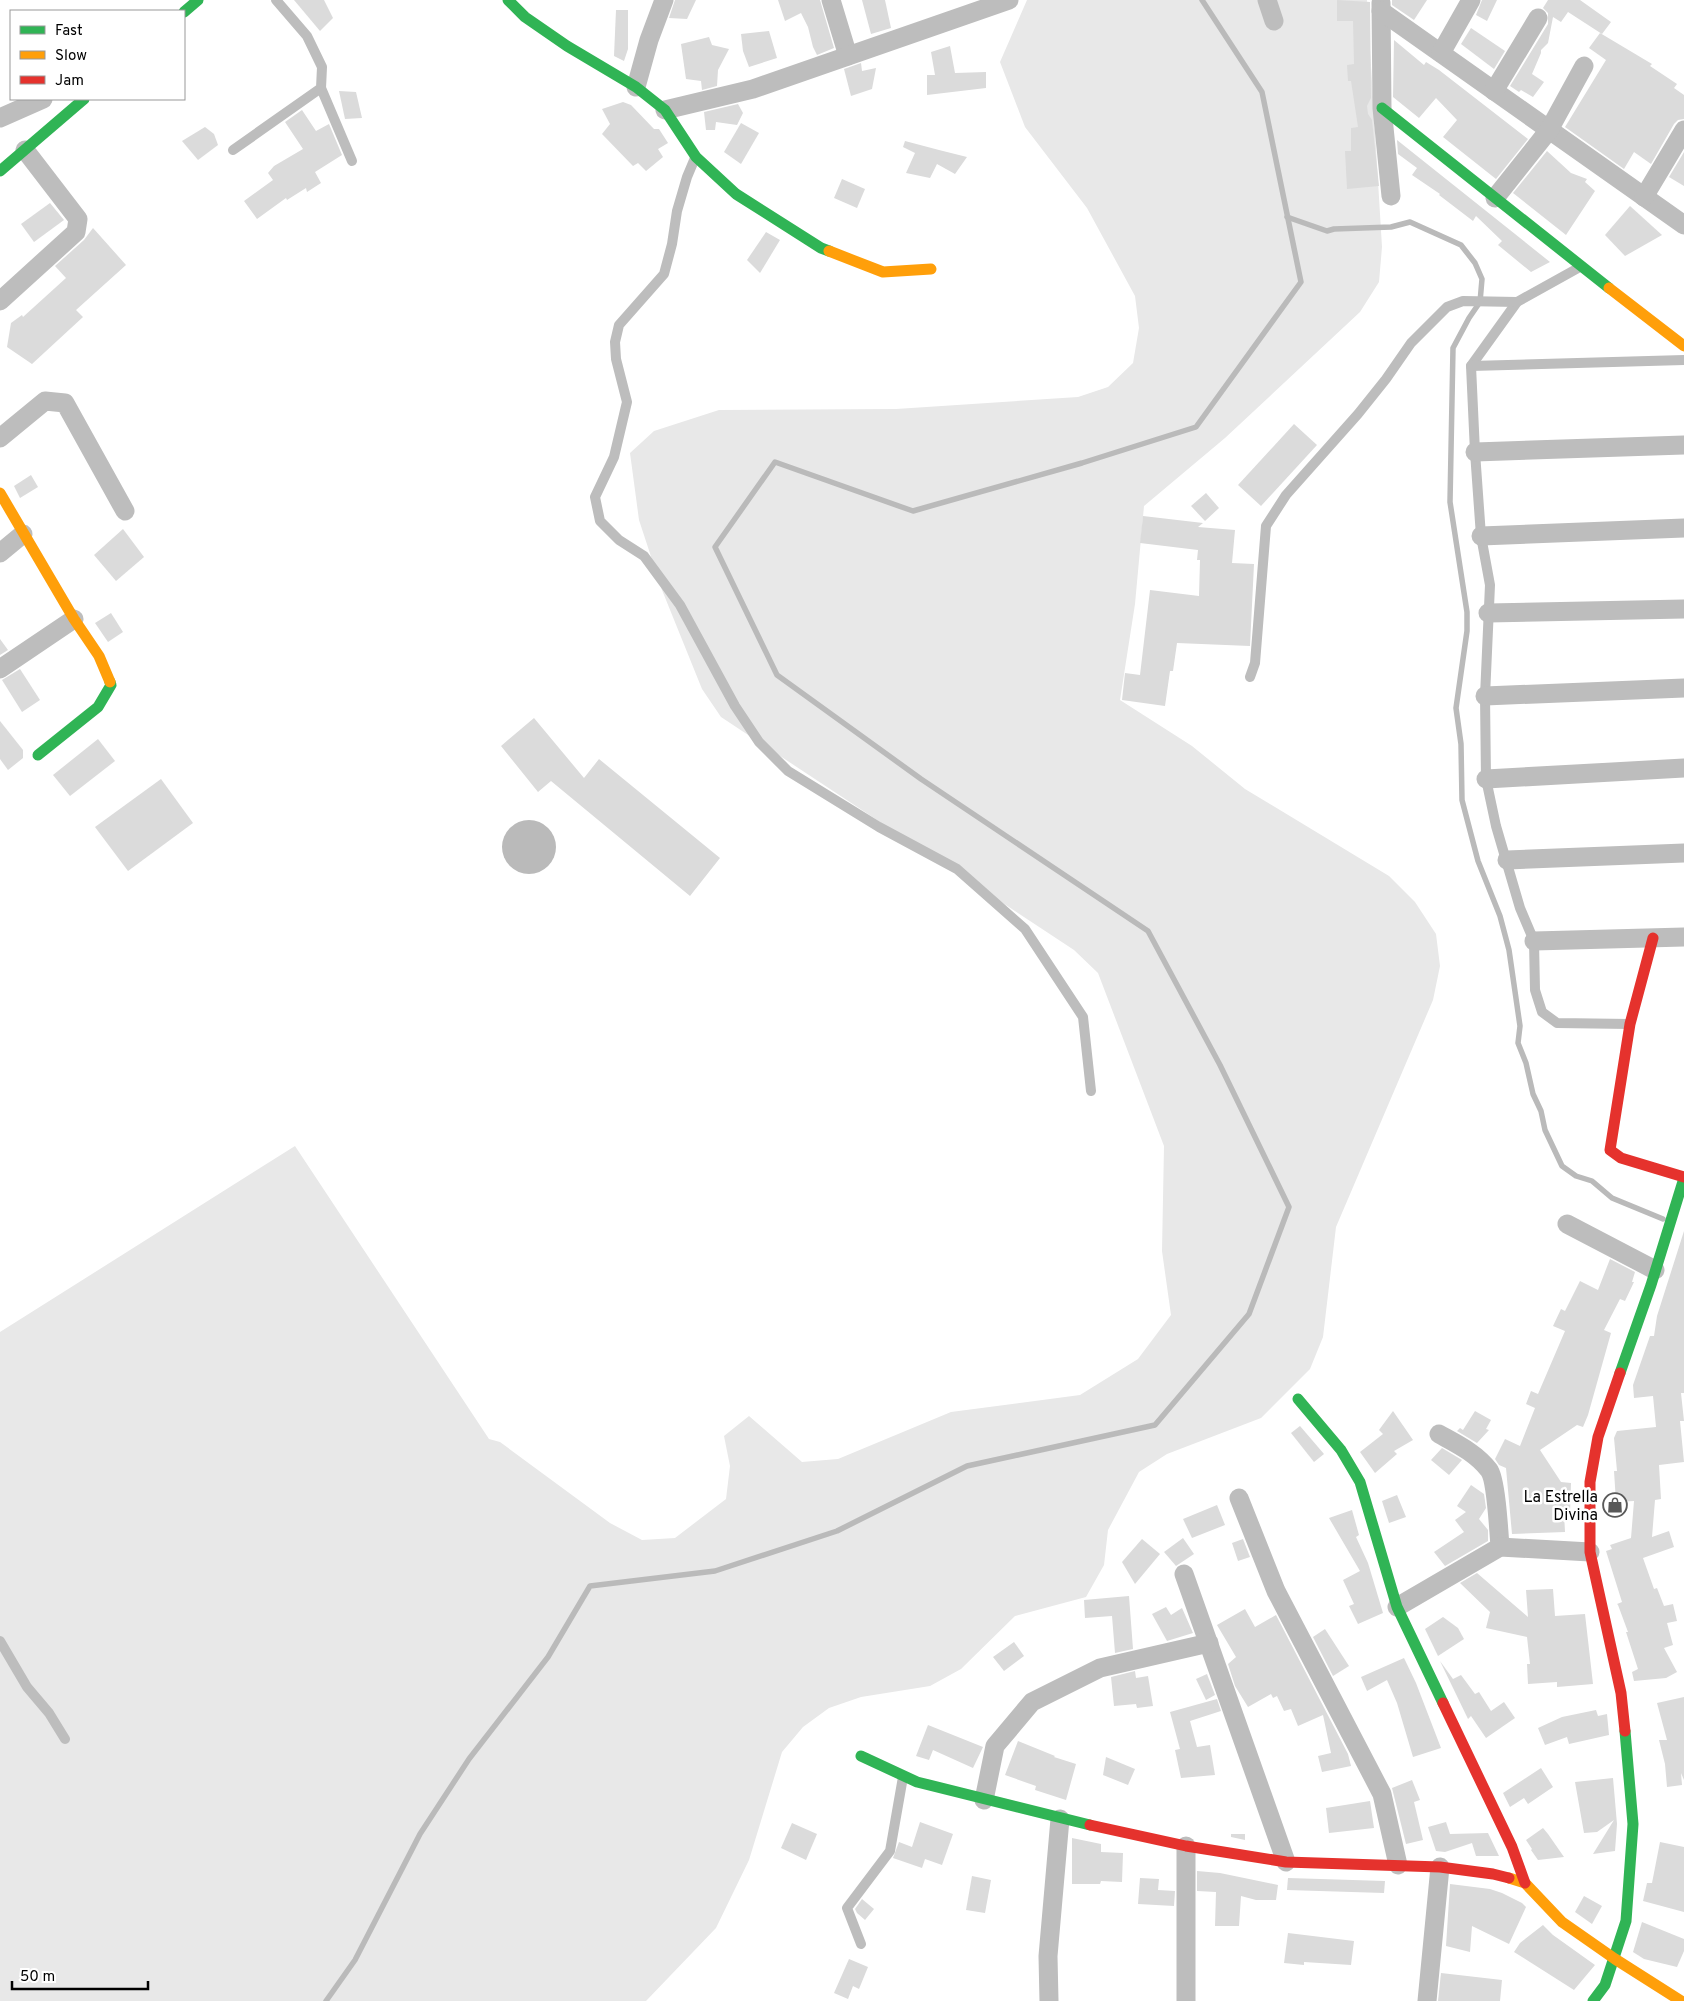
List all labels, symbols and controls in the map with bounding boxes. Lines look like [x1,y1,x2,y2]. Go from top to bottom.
legend [10,10,185,100]
text: Fast [55,22,83,41]
text: Slow [55,47,87,66]
text: Jam [55,72,84,91]
place label: La Estrella Divina [1524,1488,1598,1526]
shop icon: La Estrella Divina [1602,1492,1628,1518]
scale bar [12,1958,149,1990]
text: 50 m [20,1968,55,1987]

